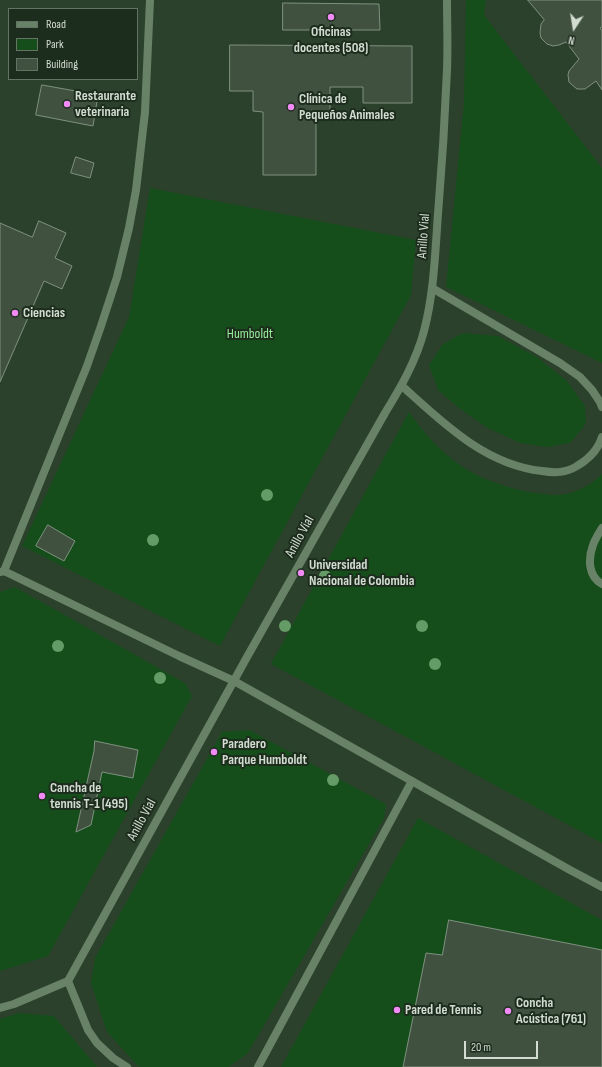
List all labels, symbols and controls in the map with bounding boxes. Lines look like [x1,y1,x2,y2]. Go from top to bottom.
legend [8,8,138,80]
north arrow [554,8,594,48]
marker: Oficinas docentes (508) [326,12,336,22]
text: Road [46,17,66,32]
place label: Oficinas docentes (508) [294,24,368,56]
text: N [567,33,576,47]
text: Park [46,37,64,52]
text: Building [46,57,78,72]
place label: Restaurante veterinaria [75,88,136,120]
place label: Clínica de Pequeños Animales [299,91,395,124]
marker: Restaurante veterinaria [62,99,72,109]
marker: Clínica de Pequeños Animales [286,102,296,112]
street label: Anillo Vial [414,213,434,259]
place label: Ciencias [23,305,65,321]
marker: Ciencias [10,308,20,318]
park label: Humboldt [227,326,273,342]
street label: Anillo Vial [282,513,318,561]
place label: Universidad Nacional de Colombia [309,557,414,590]
marker: Universidad Nacional de Colombia [296,568,306,578]
place label: Paradero Parque Humboldt [222,736,307,768]
marker: Paradero Parque Humboldt [209,747,219,757]
place label: Cancha de tennis T-1 (495) [50,780,128,812]
marker: Cancha de tennis T-1 (495) [37,791,47,801]
street label: Anillo Vial [124,796,160,844]
place label: Concha Acústica (761) [516,995,586,1028]
place label: Pared de Tennis [405,1002,482,1018]
marker: Pared de Tennis [392,1005,402,1015]
marker: Concha Acústica (761) [503,1006,513,1016]
scale bar [466,1033,540,1059]
text: 20 m [471,1040,491,1055]

